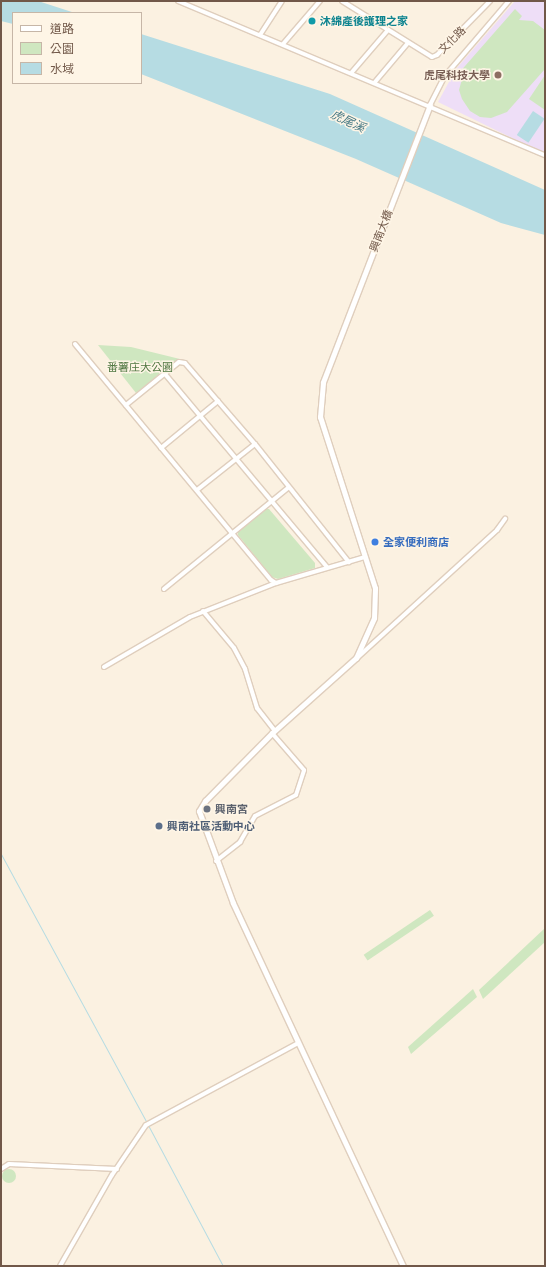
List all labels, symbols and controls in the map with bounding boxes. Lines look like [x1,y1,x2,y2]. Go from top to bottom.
legend [12,12,142,84]
place label: 沐綿產後護理之家 [320,14,408,28]
marker: 沐綿產後護理之家 [307,16,317,26]
text: 道路 [50,20,74,37]
street label: 文化路 [436,24,468,56]
text: 公園 [50,40,74,57]
text: 水域 [50,60,74,77]
place label: 虎尾科技大學 [424,68,490,82]
marker: 虎尾科技大學 [493,70,503,80]
water label: 虎尾溪 [329,107,367,135]
street label: 興南大橋 [367,208,395,254]
park label: 番薯庄大公園 [107,360,173,374]
place label: 全家便利商店 [383,535,449,549]
marker: 全家便利商店 [370,537,380,547]
place label: 興南宮 [215,802,248,816]
marker: 興南宮 [202,804,212,814]
place label: 興南社區活動中心 [167,819,255,833]
marker: 興南社區活動中心 [154,821,164,831]

